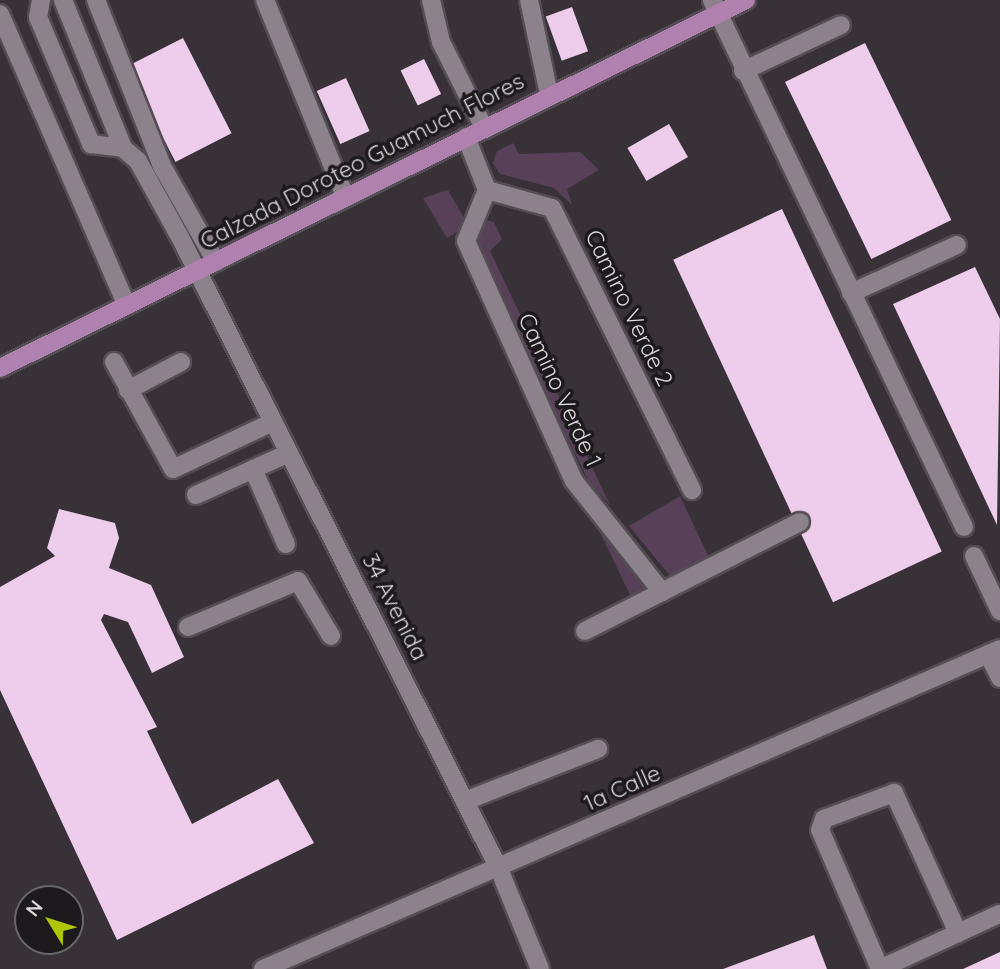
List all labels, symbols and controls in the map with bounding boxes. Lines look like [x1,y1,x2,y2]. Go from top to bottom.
street label: Calzada Doroteo Guamuch Flores [196,67,528,255]
street label: Camino Verde 2 [579,225,679,391]
street label: Camino Verde 1 [512,309,608,471]
street label: 34 Avenida [356,549,434,665]
street label: 1a Calle [579,759,665,817]
north arrow [14,885,84,955]
text: N [20,895,48,921]

